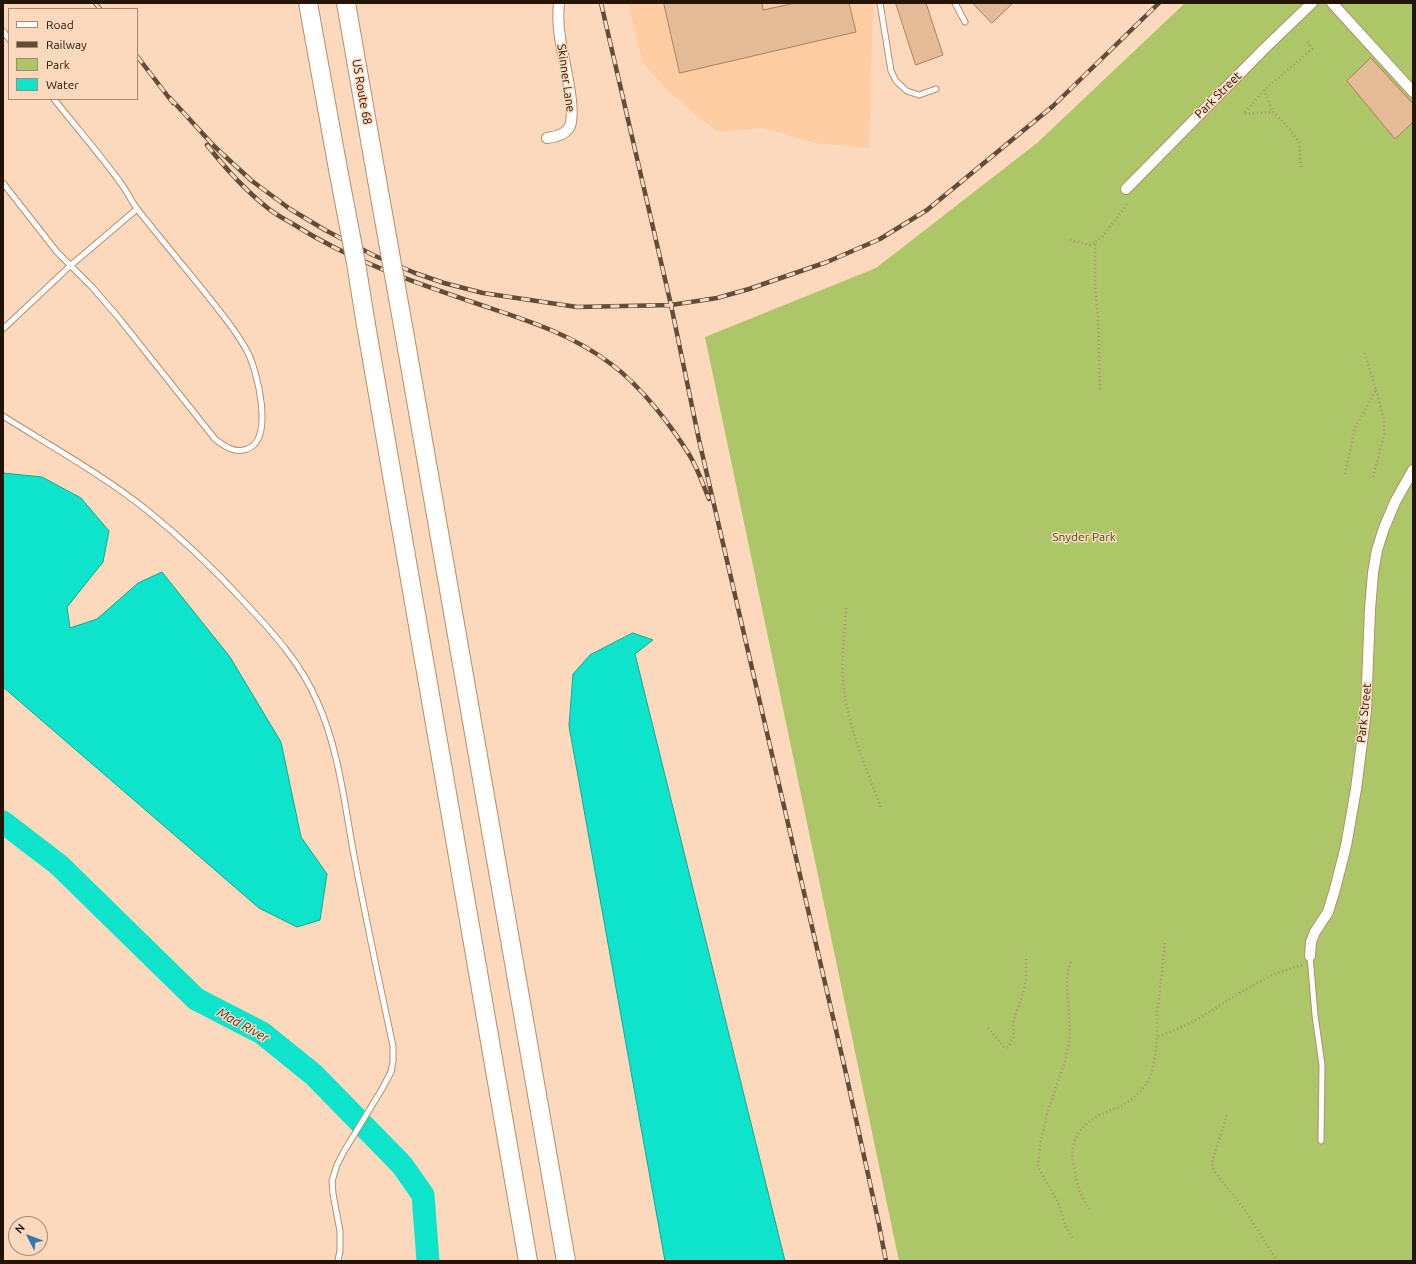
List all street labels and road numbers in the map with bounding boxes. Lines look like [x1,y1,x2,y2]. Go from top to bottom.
street label: Skinner Lane [554,43,578,113]
street label: US Route 68 [349,58,375,126]
street label: Park Street [1192,69,1244,121]
street label: Park Street [1354,682,1374,744]

